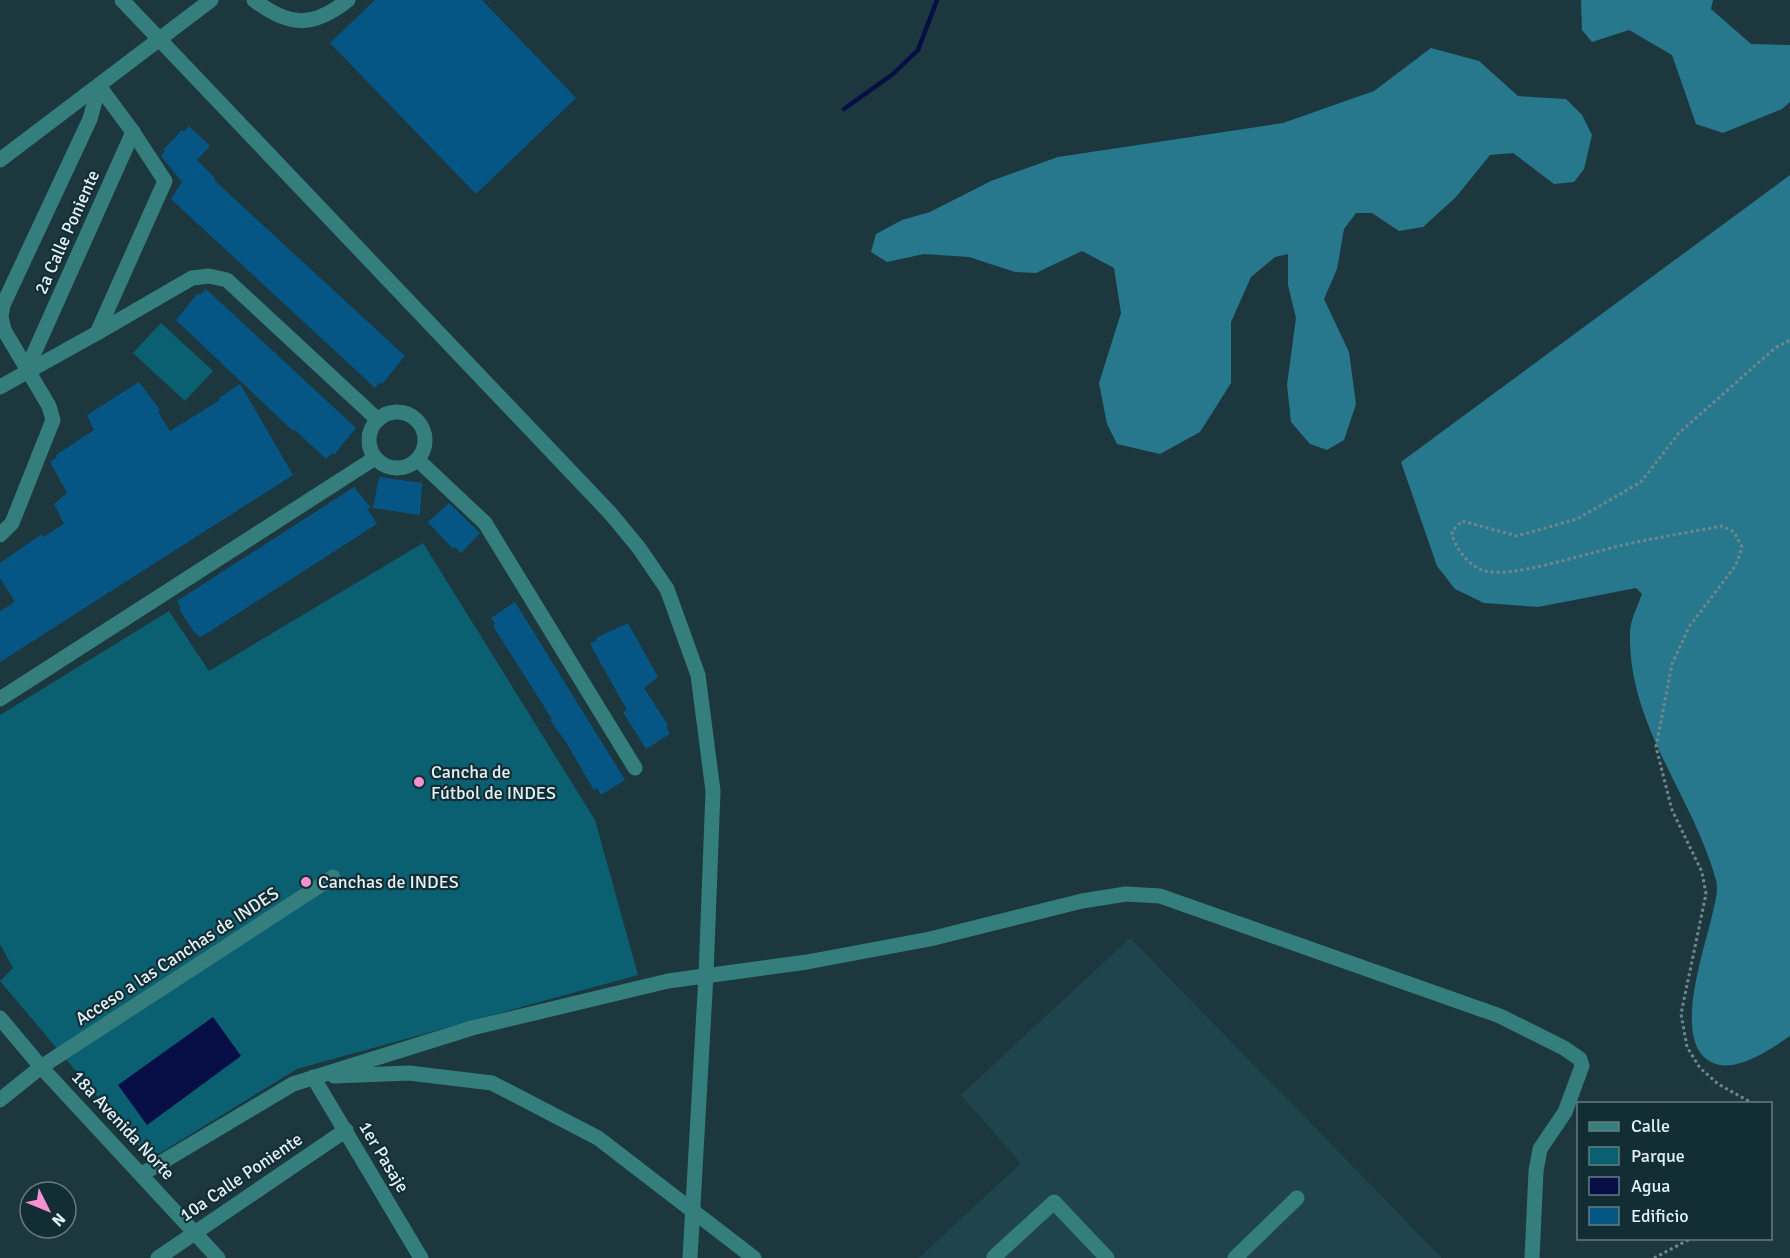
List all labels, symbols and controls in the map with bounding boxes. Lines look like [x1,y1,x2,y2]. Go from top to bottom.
street label: 2a Calle Poniente [30,167,104,297]
place label: Cancha de Fútbol de INDES [431,761,556,804]
marker: Cancha de Fútbol de INDES [412,775,426,789]
place label: Canchas de INDES [318,871,459,893]
marker: Canchas de INDES [299,875,313,889]
street label: Acceso a las Canchas de INDES [71,882,283,1030]
street label: 18a Avenida Norte [67,1066,179,1184]
legend [1577,1102,1772,1240]
text: Calle [1631,1115,1670,1137]
street label: 1er Pasaje [354,1117,414,1197]
street label: 10a Calle Poniente [175,1128,307,1226]
text: Parque [1631,1145,1685,1167]
text: Agua [1631,1175,1670,1197]
north arrow [18,1180,78,1240]
text: Edificio [1631,1205,1689,1227]
text: N [47,1209,69,1230]

